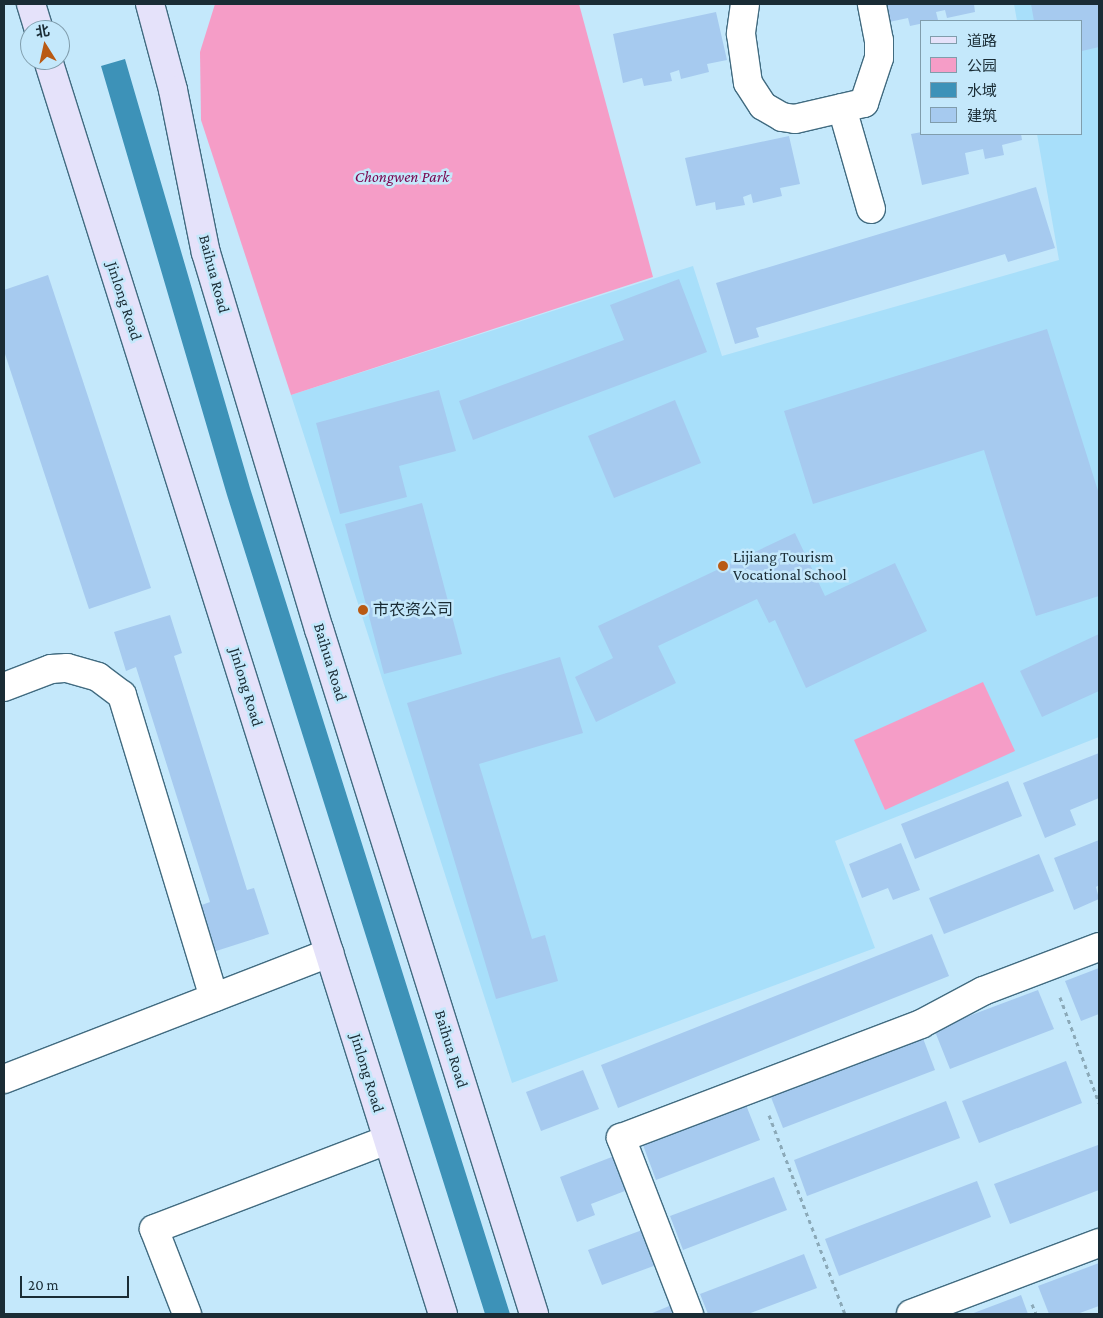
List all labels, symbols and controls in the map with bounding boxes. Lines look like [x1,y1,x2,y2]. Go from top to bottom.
north arrow [20,20,70,70]
legend [920,20,1083,135]
text: 北 [34,22,51,40]
text: 道路 [967,33,997,49]
text: 公园 [967,58,997,74]
text: 水域 [967,83,997,99]
text: 建筑 [967,108,997,124]
park label: Chongwen Park [355,167,449,187]
street label: Baihua Road [194,233,234,315]
street label: Jinlong Road [102,259,146,343]
place label: Lijiang Tourism Vocational School [733,547,847,585]
marker: Lijiang Tourism Vocational School [717,560,729,572]
place label: 市农资公司 [373,600,453,620]
marker: 市农资公司 [357,604,369,616]
street label: Baihua Road [309,621,351,703]
street label: Jinlong Road [225,645,267,729]
street label: Baihua Road [430,1008,472,1090]
street label: Jinlong Road [346,1031,388,1115]
scale bar [22,1266,131,1298]
text: 20 m [28,1277,59,1293]

